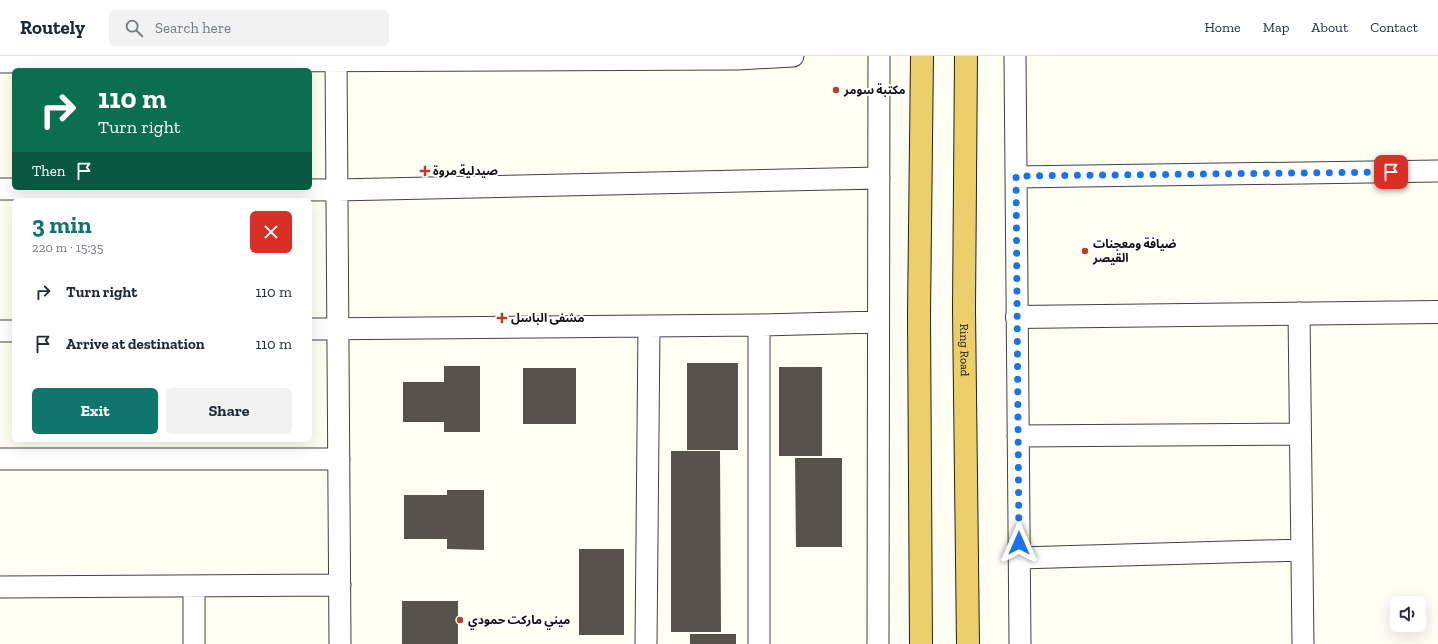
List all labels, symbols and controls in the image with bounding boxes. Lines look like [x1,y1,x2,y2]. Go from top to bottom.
search box [109,10,389,46]
text: Routely [20,16,85,39]
icon: search [123,17,145,39]
text: Search here [155,19,231,37]
text: Home [1205,19,1241,36]
text: Map [1263,19,1289,36]
text: About [1311,19,1348,36]
text: Contact [1370,19,1418,36]
text: 110 m [98,82,167,115]
place label: مكتبة سومر [843,83,906,97]
icon: right [32,84,84,136]
marker: مكتبة سومر [831,85,841,95]
text: Turn right [98,116,180,138]
pin [1374,155,1408,189]
icon: arrive [73,160,95,182]
icon: arrive [1380,161,1402,183]
text: Then [32,162,65,180]
place label: صيدلية مروة [433,164,498,178]
marker: صيدلية مروة [420,166,430,176]
text: 3 min [32,210,92,239]
button: close [250,211,292,253]
place label: ضيافة ومعجنات القيصر [1092,237,1177,265]
text: 220 m · 15:35 [32,240,103,255]
marker: ضيافة ومعجنات القيصر [1080,246,1090,256]
icon: right [32,281,54,303]
text: Turn right [66,283,137,301]
text: 110 m [255,283,292,301]
place label: مشفى الباسل [511,311,585,325]
marker: مشفى الباسل [496,312,508,324]
street label: Ring Road [957,324,972,377]
icon: arrive [32,333,54,355]
text: Arrive at destination [66,335,205,353]
text: 110 m [255,335,292,353]
button: Exit [32,388,158,434]
button: Share [166,388,292,434]
position arrow [998,522,1040,564]
map controls [1390,596,1426,632]
button: sound [1390,596,1426,632]
place label: ميني ماركت حمودي [468,613,570,630]
marker: ميني ماركت حمودي [455,615,465,625]

